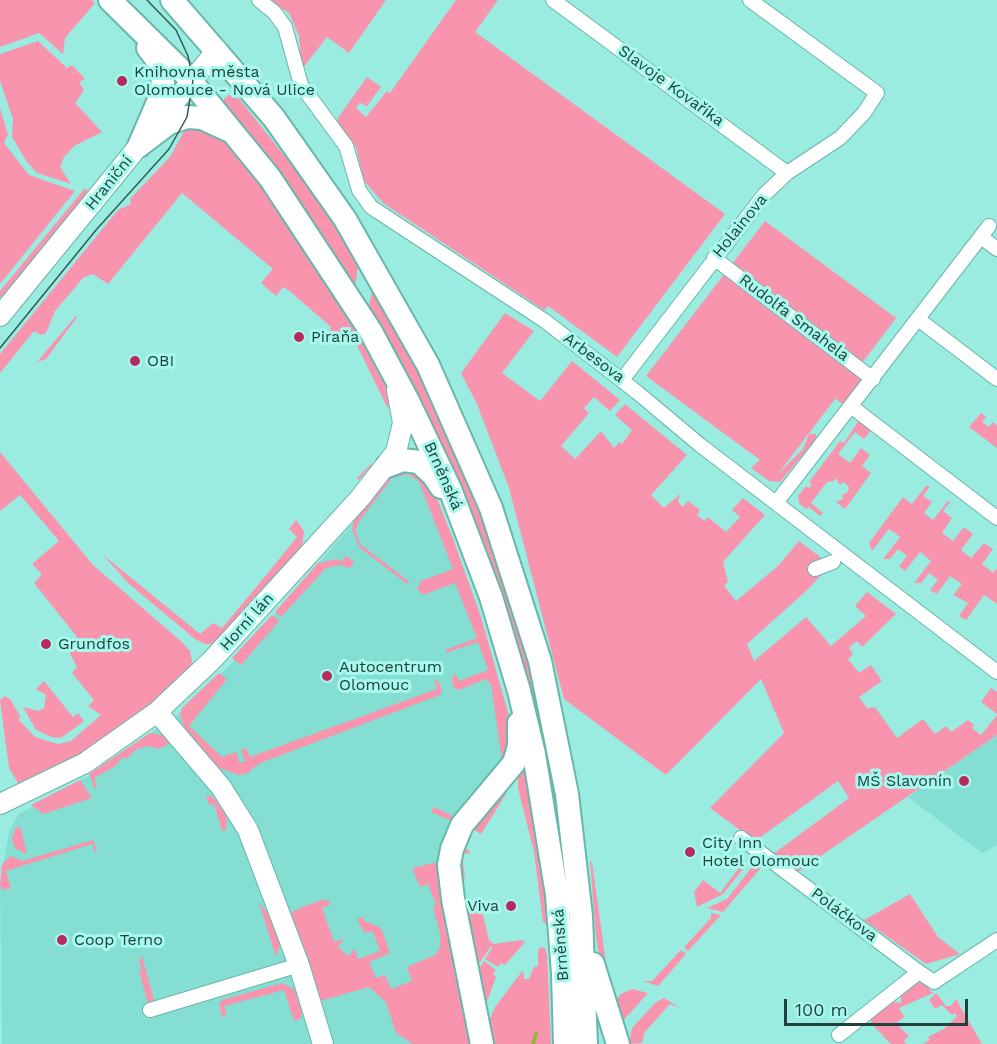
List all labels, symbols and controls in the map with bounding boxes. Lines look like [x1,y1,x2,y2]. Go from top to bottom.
street label: Slavoje Kovaříka [614,41,728,131]
place label: Knihovna města Olomouce - Nová Ulice [134,62,315,100]
marker: Knihovna města Olomouce - Nová Ulice [115,74,129,88]
street label: Hraniční [81,152,137,214]
street label: Holainova [709,190,771,262]
street label: Rudolfa Smahela [735,270,853,366]
place label: Piraňa [311,327,359,347]
street label: Arbesova [560,329,628,387]
marker: Piraňa [292,330,306,344]
place label: OBI [147,351,174,371]
marker: OBI [128,354,142,368]
street label: Brněnská [420,439,466,513]
street label: Horní lán [216,589,278,655]
place label: Grundfos [58,634,130,654]
marker: Grundfos [39,637,53,651]
place label: Autocentrum Olomouc [339,657,442,695]
marker: Autocentrum Olomouc [320,669,334,683]
place label: MŠ Slavonín [857,771,952,791]
marker: MŠ Slavonín [957,774,971,788]
place label: City Inn Hotel Olomouc [702,833,820,871]
marker: City Inn Hotel Olomouc [683,845,697,859]
street label: Poláčkova [807,884,881,946]
place label: Viva [467,896,499,916]
marker: Viva [504,899,518,913]
street label: Brněnská [549,908,573,982]
place label: Coop Terno [74,930,163,950]
marker: Coop Terno [55,933,69,947]
scale bar [787,987,972,1025]
text: 100 m [795,999,848,1020]

